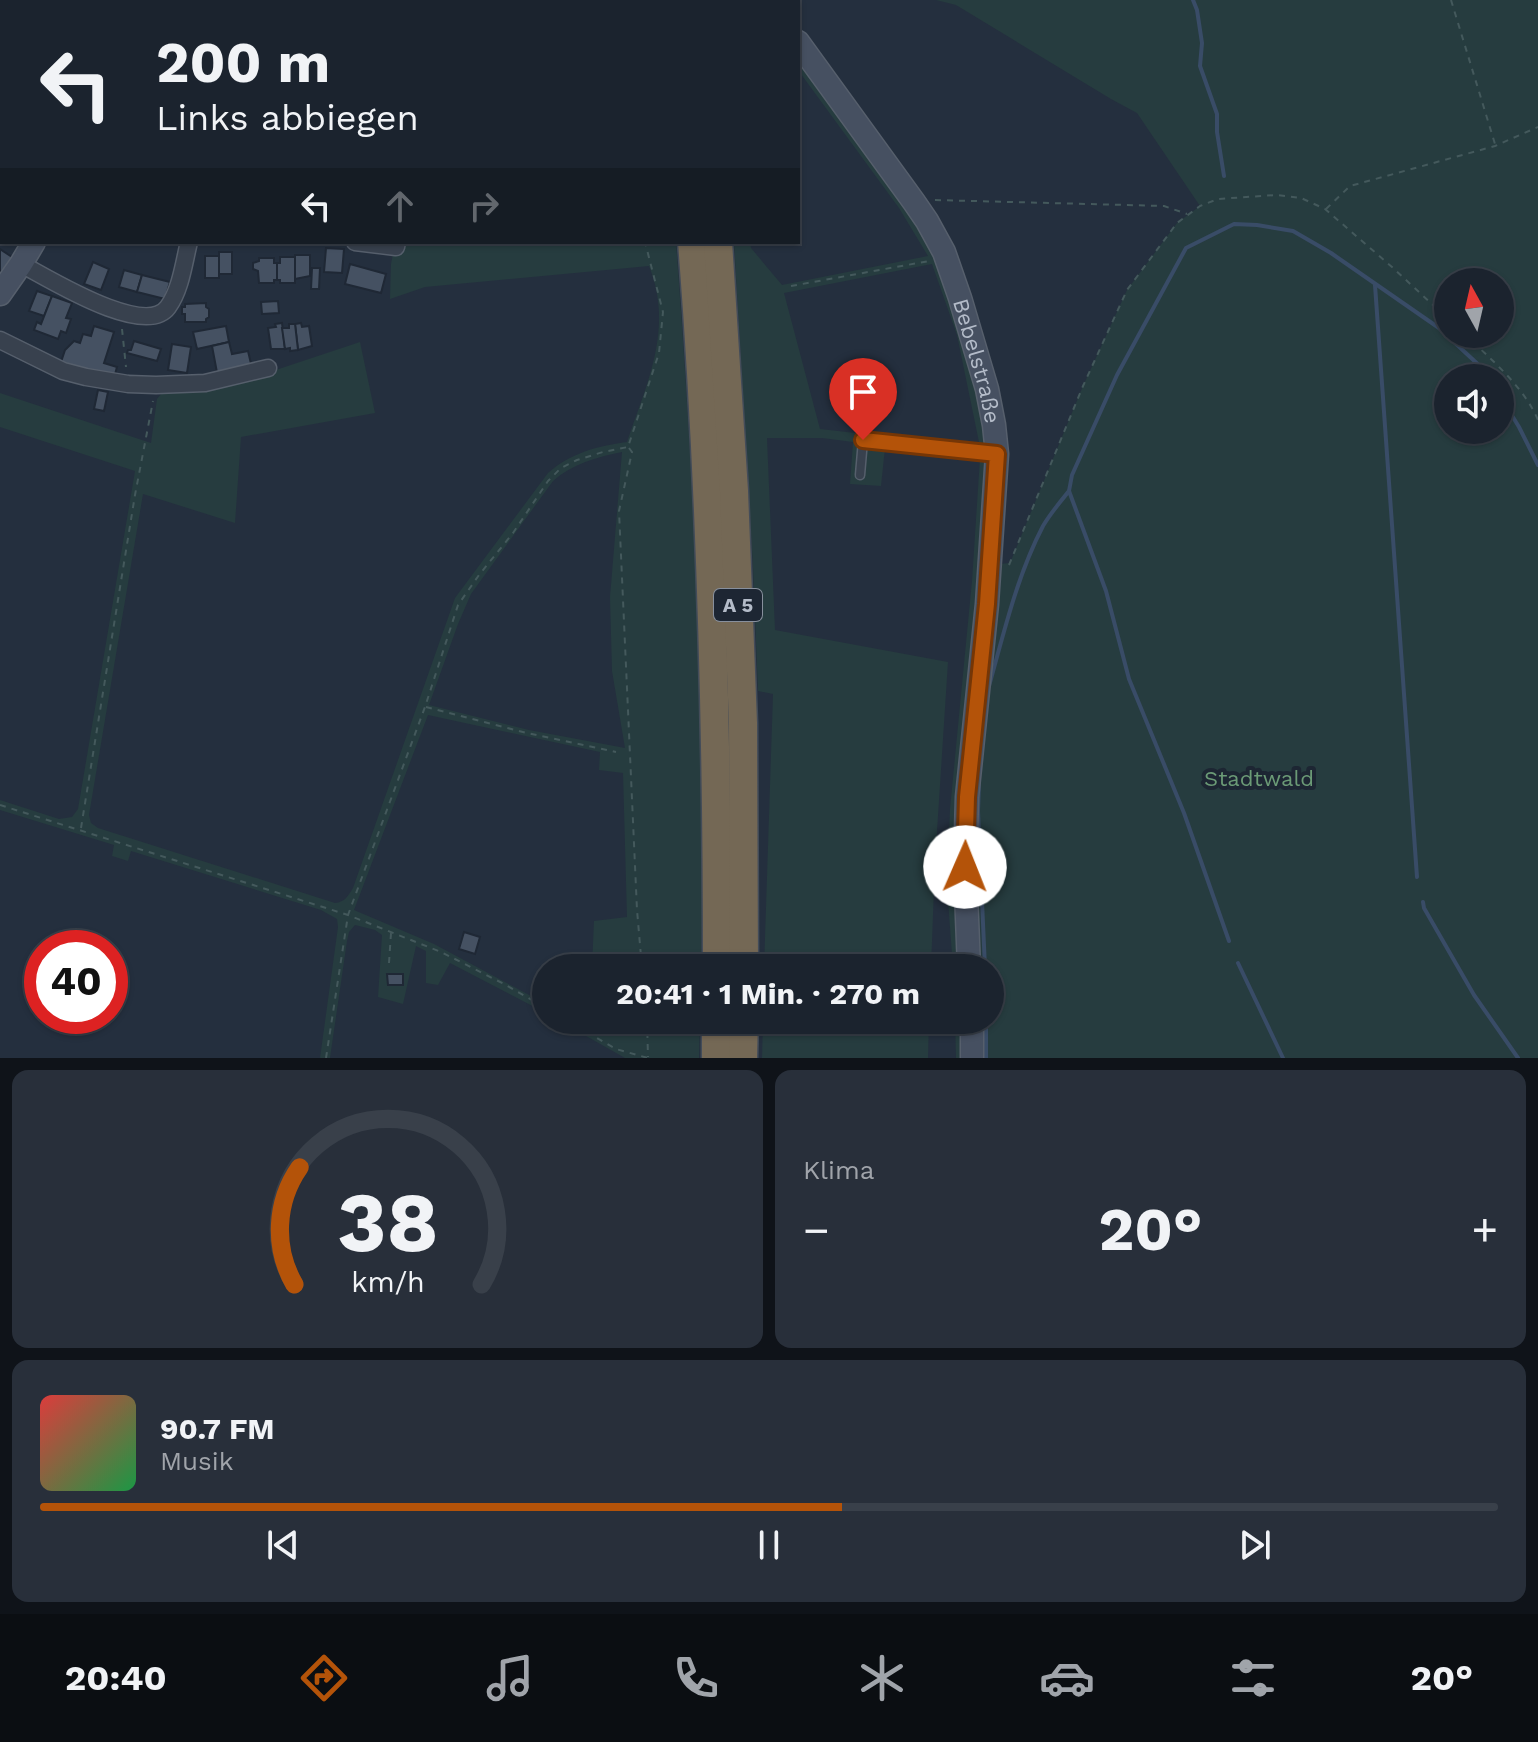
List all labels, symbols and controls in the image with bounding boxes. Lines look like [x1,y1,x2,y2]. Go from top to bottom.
text: 200 m [156,30,330,96]
icon: left [24,32,128,136]
text: Links abbiegen [156,97,419,139]
icon: left [294,184,338,228]
icon: ahead [378,184,422,228]
icon: right [462,184,506,228]
north arrow [1434,268,1514,348]
map controls [1434,268,1514,444]
street label: Bebelstraße [948,295,1006,425]
pin [829,358,897,440]
button: sound [1434,364,1514,444]
icon: arrive [841,370,885,414]
road number: A 5 [714,589,762,621]
park label: Stadtwald [1204,766,1314,791]
position arrow [923,825,1007,909]
speed limit sign: 40 [24,930,128,1034]
text: 20:41 · 1 Min. · 270 m [616,976,920,1011]
text: Klima [803,1155,874,1185]
text: 38 [337,1174,438,1271]
text: 20° [1098,1194,1203,1265]
text: − [803,1204,830,1256]
text: + [1471,1204,1498,1256]
text: km/h [351,1265,424,1299]
text: 90.7 FM [160,1411,275,1446]
text: Musik [160,1446,233,1476]
icon: previous [261,1523,305,1567]
icon: pause [747,1523,791,1567]
icon: next [1233,1523,1277,1567]
icon: directions [296,1650,352,1706]
icon: music [482,1650,538,1706]
icon: phone [668,1650,724,1706]
icon: climate [854,1650,910,1706]
icon: car [1039,1650,1095,1706]
icon: filters [1225,1650,1281,1706]
text: 20:40 [65,1657,167,1699]
text: 20° [1411,1657,1473,1699]

